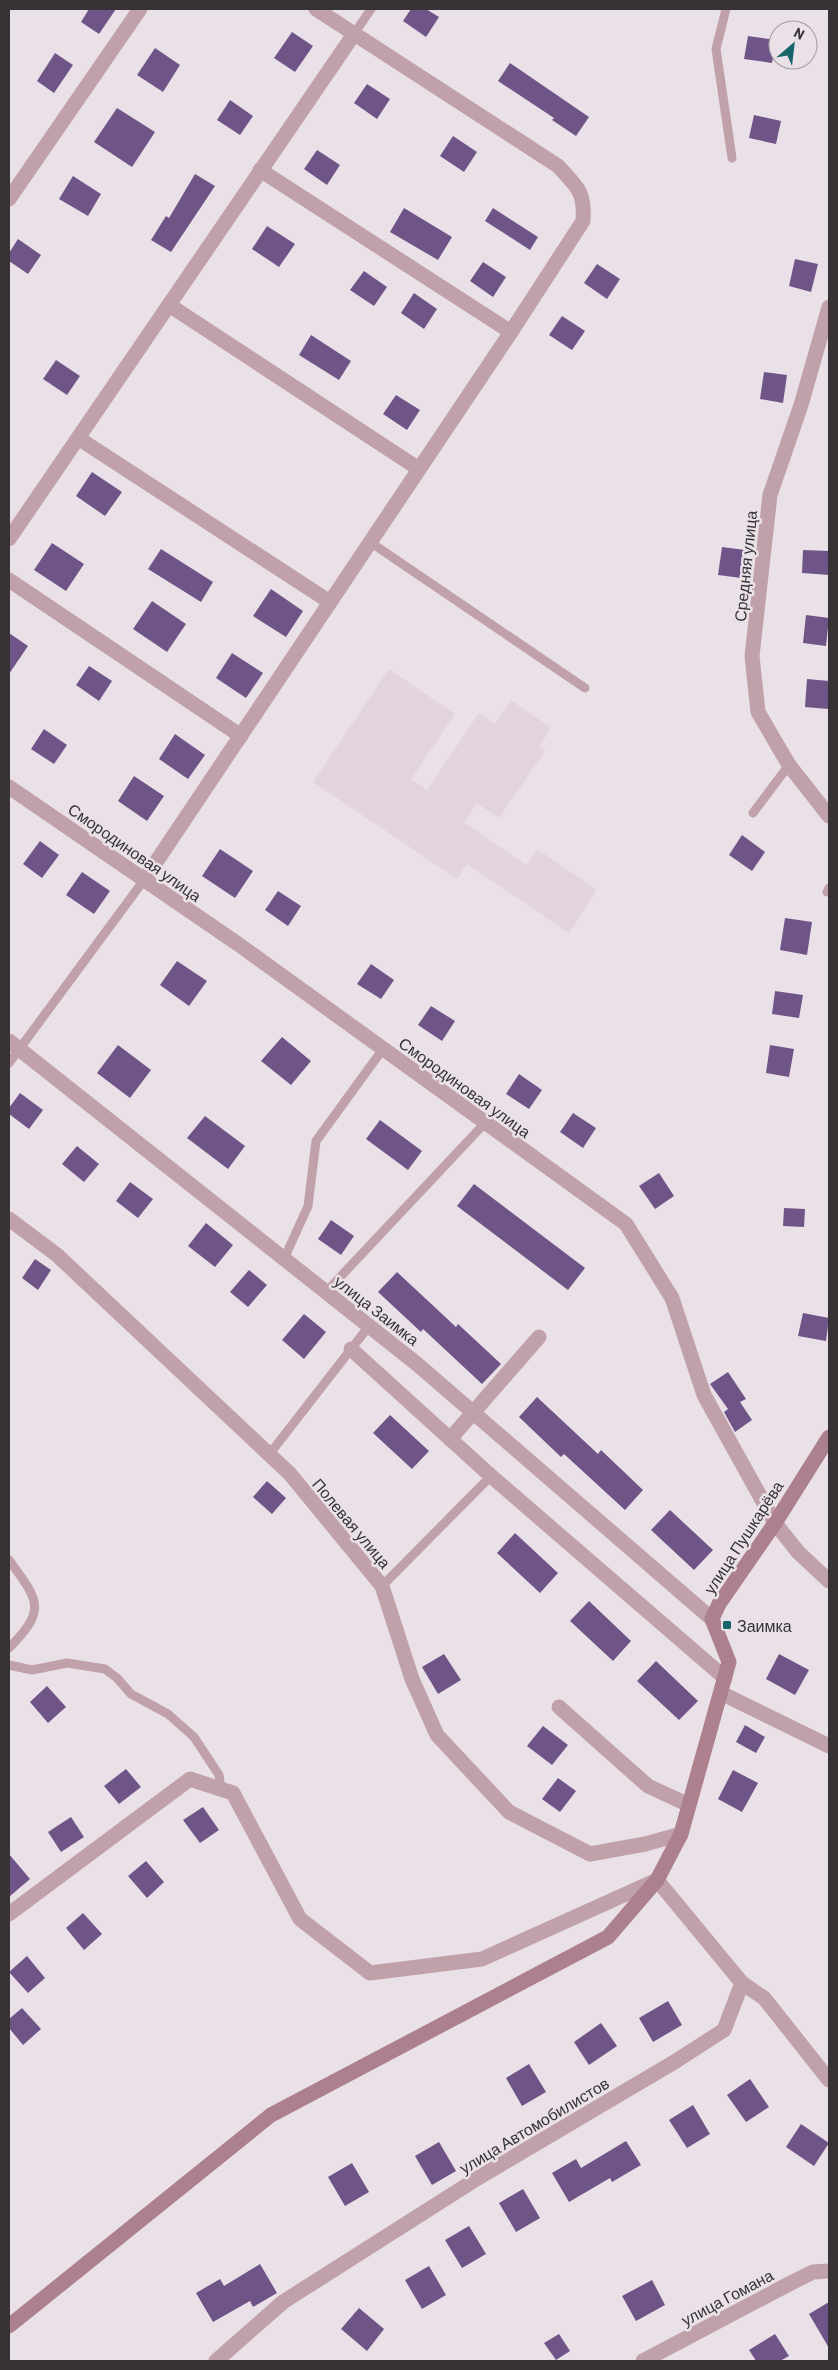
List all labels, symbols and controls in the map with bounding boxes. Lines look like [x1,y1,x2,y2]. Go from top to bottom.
north arrow [768,20,818,70]
text: N [791,23,807,43]
street label: Средняя улица [730,509,760,623]
street label: Смородиновая улица [65,799,205,905]
street label: Смородиновая улица [396,1033,535,1141]
street label: улица Заимка [331,1271,423,1349]
street label: Полевая улица [309,1474,395,1572]
street label: улица Пушкарёва [699,1477,787,1597]
place label: Заимка [737,1616,792,1635]
marker: Заимка [721,1619,733,1631]
street label: улица Автомобилистов [456,2073,612,2177]
street label: улица Гомана [678,2265,776,2329]

